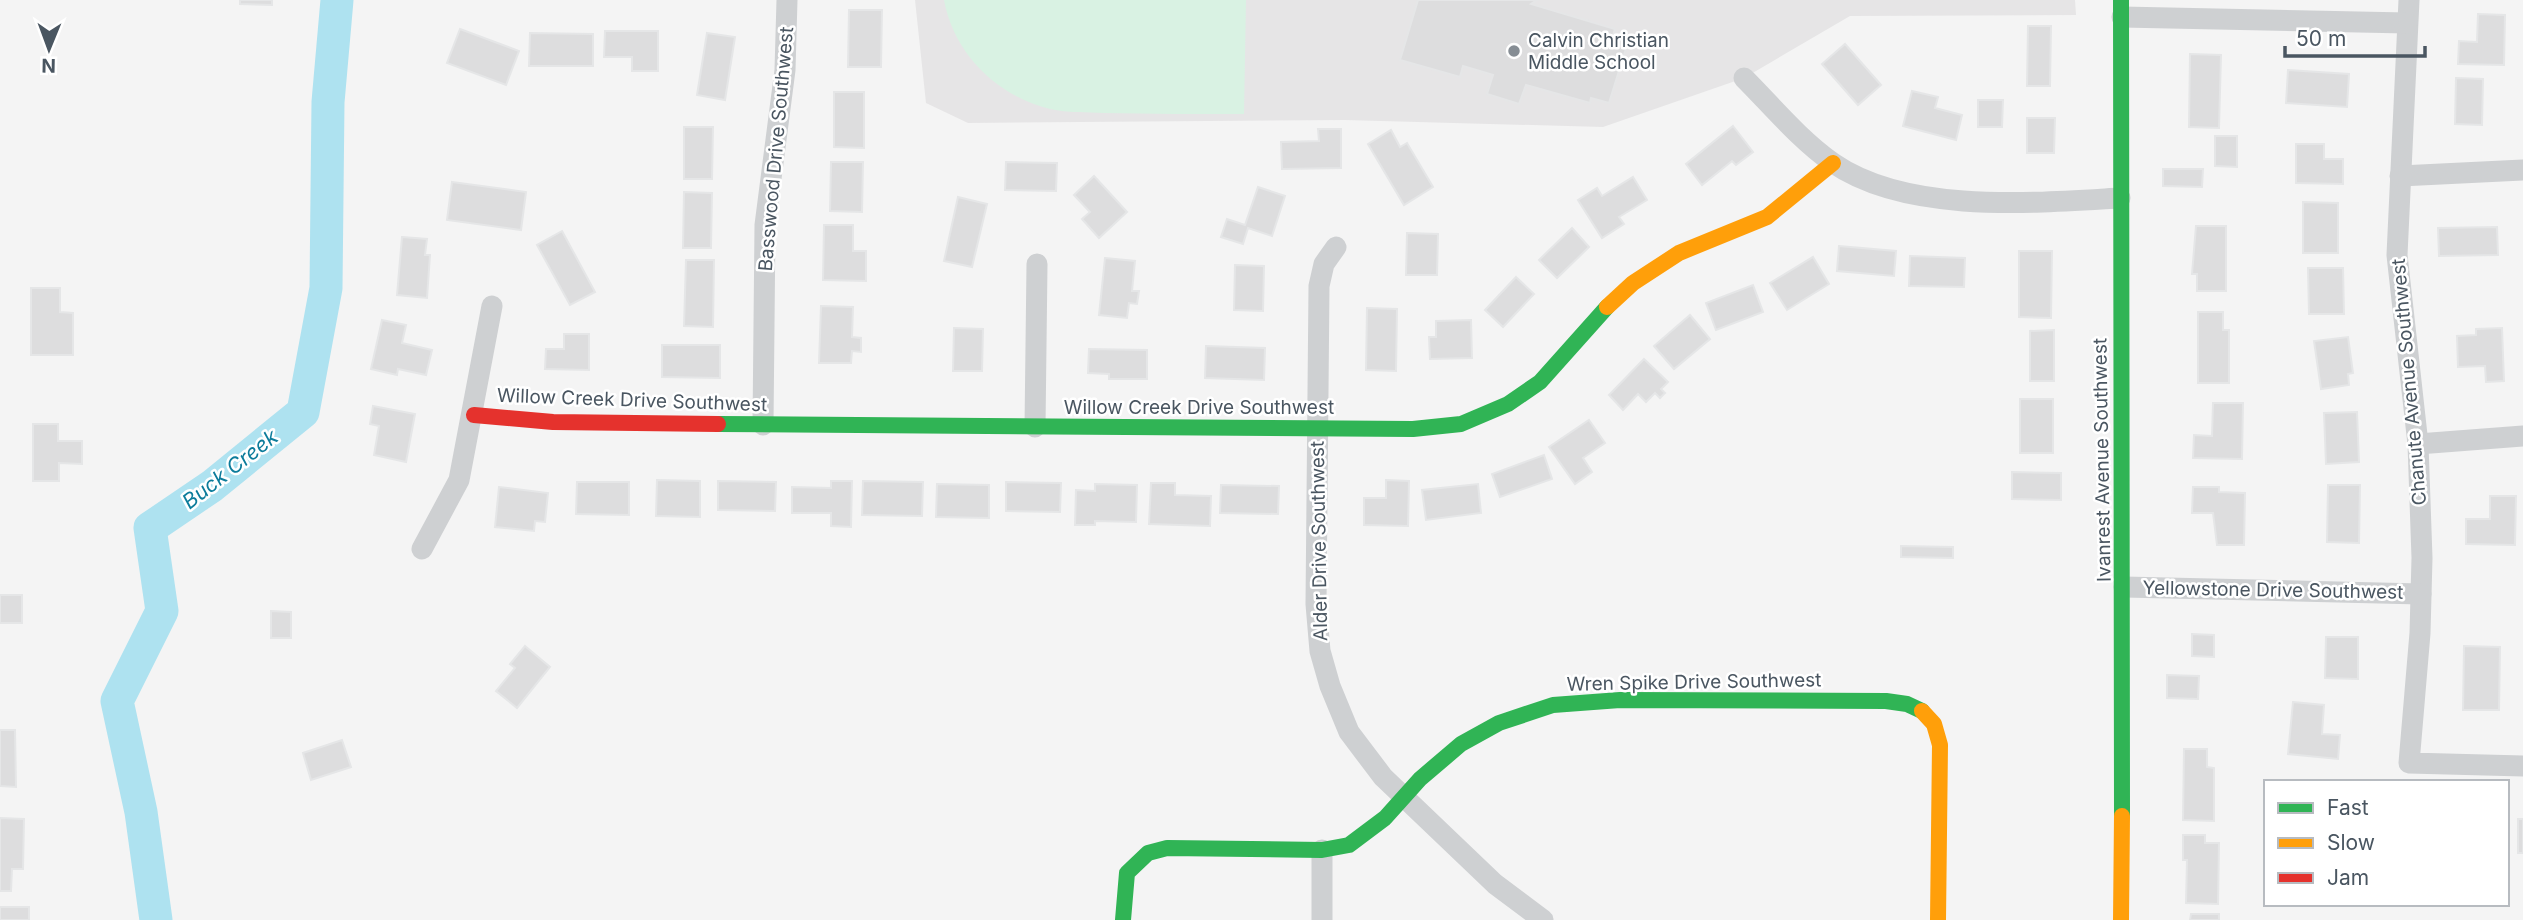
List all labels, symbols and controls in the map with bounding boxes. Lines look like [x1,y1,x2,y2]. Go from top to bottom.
north arrow [14,14,84,84]
scale bar [2285,14,2425,58]
street label: Basswood Drive Southwest [754,26,798,272]
text: 50 m [2296,26,2346,51]
place label: Calvin Christian Middle School [1528,29,1669,74]
marker: Calvin Christian Middle School [1506,43,1522,59]
text: N [41,54,56,77]
street label: Chanute Avenue Southwest [2387,258,2431,506]
street label: Ivanrest Avenue Southwest [2088,338,2116,582]
street label: Willow Creek Drive Southwest [496,384,768,416]
street label: Willow Creek Drive Southwest [1064,396,1334,419]
water label: Buck Creek [177,424,283,514]
street label: Alder Drive Southwest [1306,441,1332,641]
street label: Yellowstone Drive Southwest [2142,576,2404,604]
street label: Wren Spike Drive Southwest [1566,668,1822,696]
legend [2264,780,2509,906]
text: Fast [2327,795,2369,820]
text: Slow [2327,830,2375,855]
text: Jam [2327,865,2369,890]

